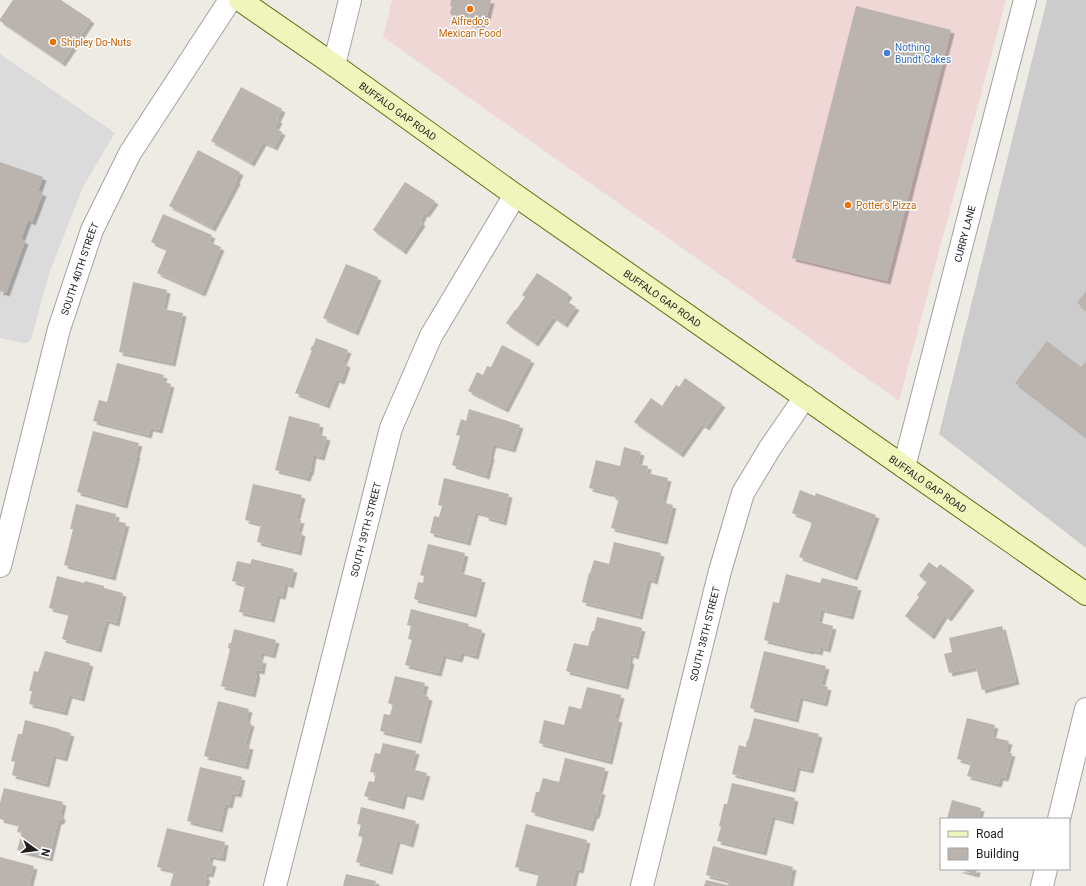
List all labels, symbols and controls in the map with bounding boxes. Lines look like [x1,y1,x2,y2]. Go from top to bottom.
marker: Alfredo's Mexican Food [465,4,475,14]
place label: Alfredo's Mexican Food [439,16,501,39]
marker: Shipley Do-Nuts [48,37,58,47]
place label: Shipley Do-Nuts [61,37,131,48]
place label: Nothing Bundt Cakes [895,42,951,65]
marker: Nothing Bundt Cakes [882,48,892,58]
street label: BUFFALO GAP ROAD [357,80,438,143]
marker: Potter's Pizza [843,200,853,210]
place label: Potter's Pizza [856,200,916,211]
street label: CURRY LANE [952,204,978,264]
street label: SOUTH 40TH STREET [59,221,101,317]
street label: BUFFALO GAP ROAD [621,268,703,329]
street label: BUFFALO GAP ROAD [887,453,969,515]
street label: SOUTH 39TH STREET [349,481,383,578]
street label: SOUTH 38TH STREET [688,585,722,682]
legend [940,818,1070,870]
text: Road [976,827,1004,841]
north arrow [16,830,56,870]
text: N [38,847,52,858]
text: Building [976,847,1019,861]

